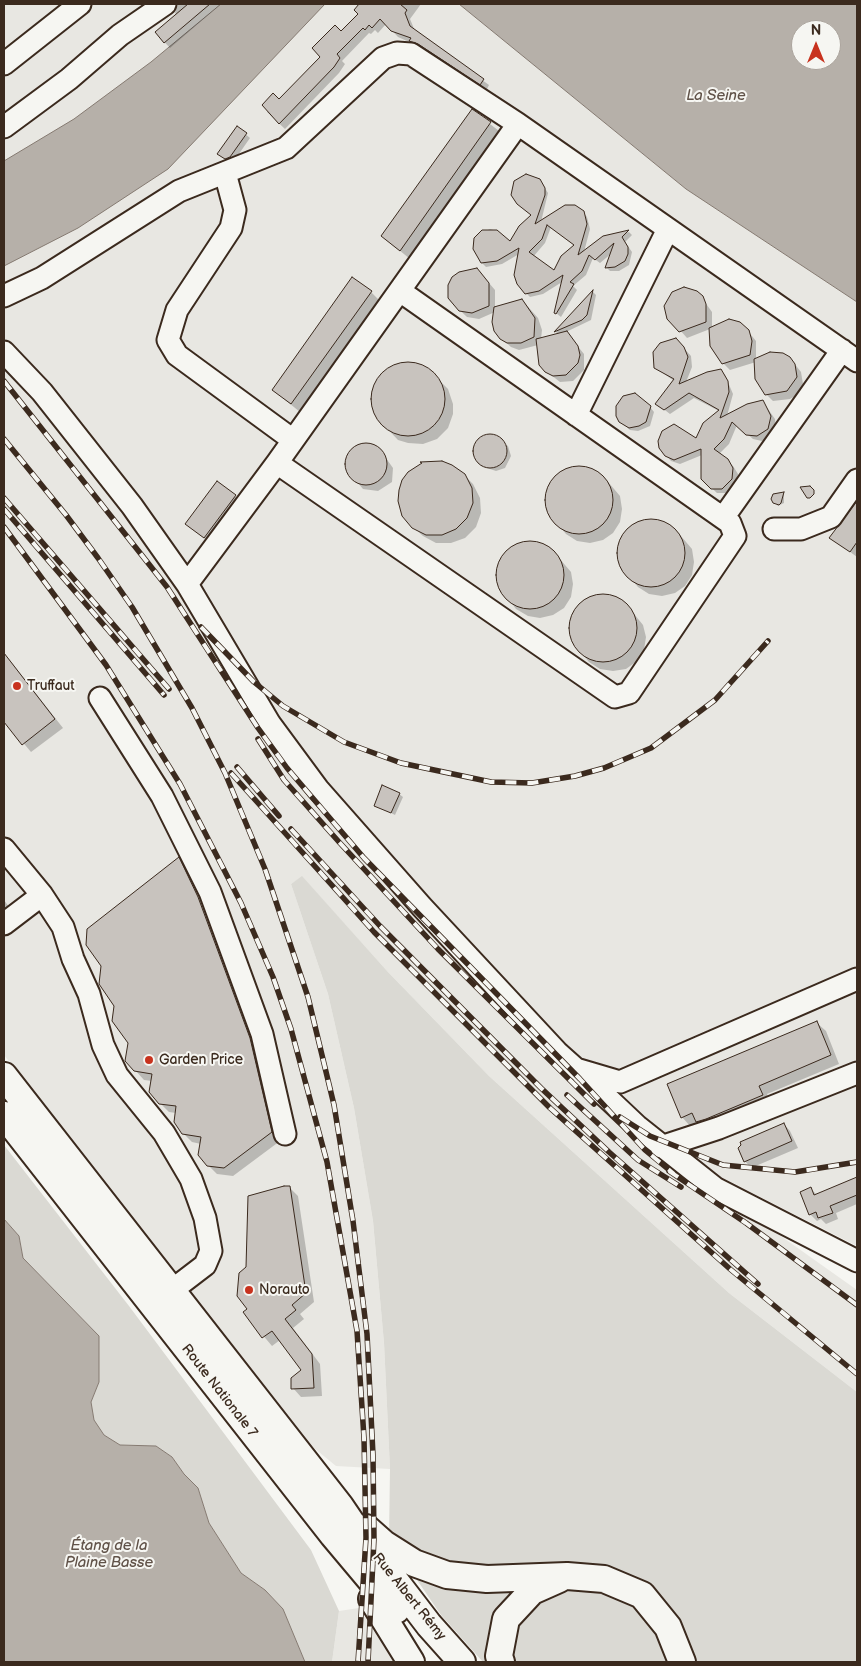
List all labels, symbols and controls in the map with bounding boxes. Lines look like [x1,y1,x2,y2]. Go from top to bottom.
north arrow [791,20,841,70]
text: N [811,22,821,39]
water label: La Seine [686,87,746,105]
place label: Truffaut [27,678,75,694]
marker: Truffaut [11,680,23,692]
place label: Garden Price [159,1052,243,1068]
marker: Garden Price [143,1054,155,1066]
place label: Norauto [259,1282,310,1298]
marker: Norauto [243,1284,255,1296]
street label: Route Nationale 7 [178,1341,260,1441]
water label: Étang de la Plaine Basse [65,1537,153,1572]
street label: Rue Albert Rémy [369,1550,449,1644]

